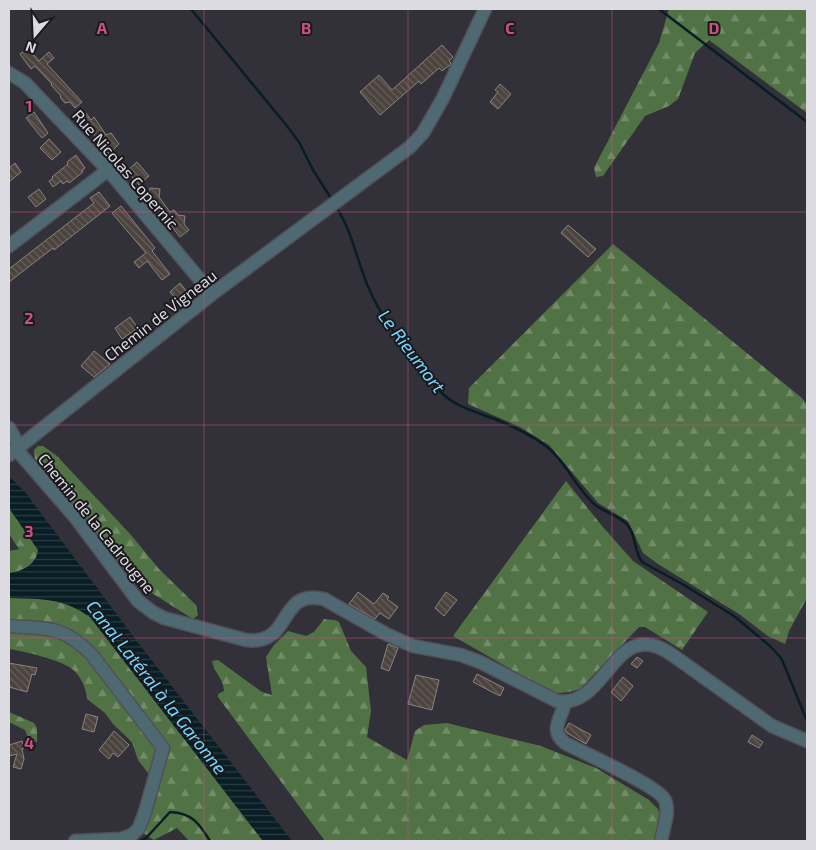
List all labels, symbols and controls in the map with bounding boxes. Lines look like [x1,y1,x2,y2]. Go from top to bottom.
north arrow [10,10,60,60]
text: A [97,18,108,37]
text: B [301,18,311,37]
text: C [505,18,515,37]
text: D [709,18,720,37]
text: N [23,38,38,57]
text: 1 [26,96,32,115]
street label: Rue Nicolas Copernic [69,105,183,233]
street label: Chemin de Vigneau [100,265,220,365]
water label: Le Rieumort [374,305,450,397]
text: 2 [24,308,34,327]
street label: Chemin de la Cadrougne [35,449,159,597]
text: 3 [24,521,34,540]
water label: Canal Latéral à la Garonne [82,595,232,779]
text: 4 [24,733,34,752]

